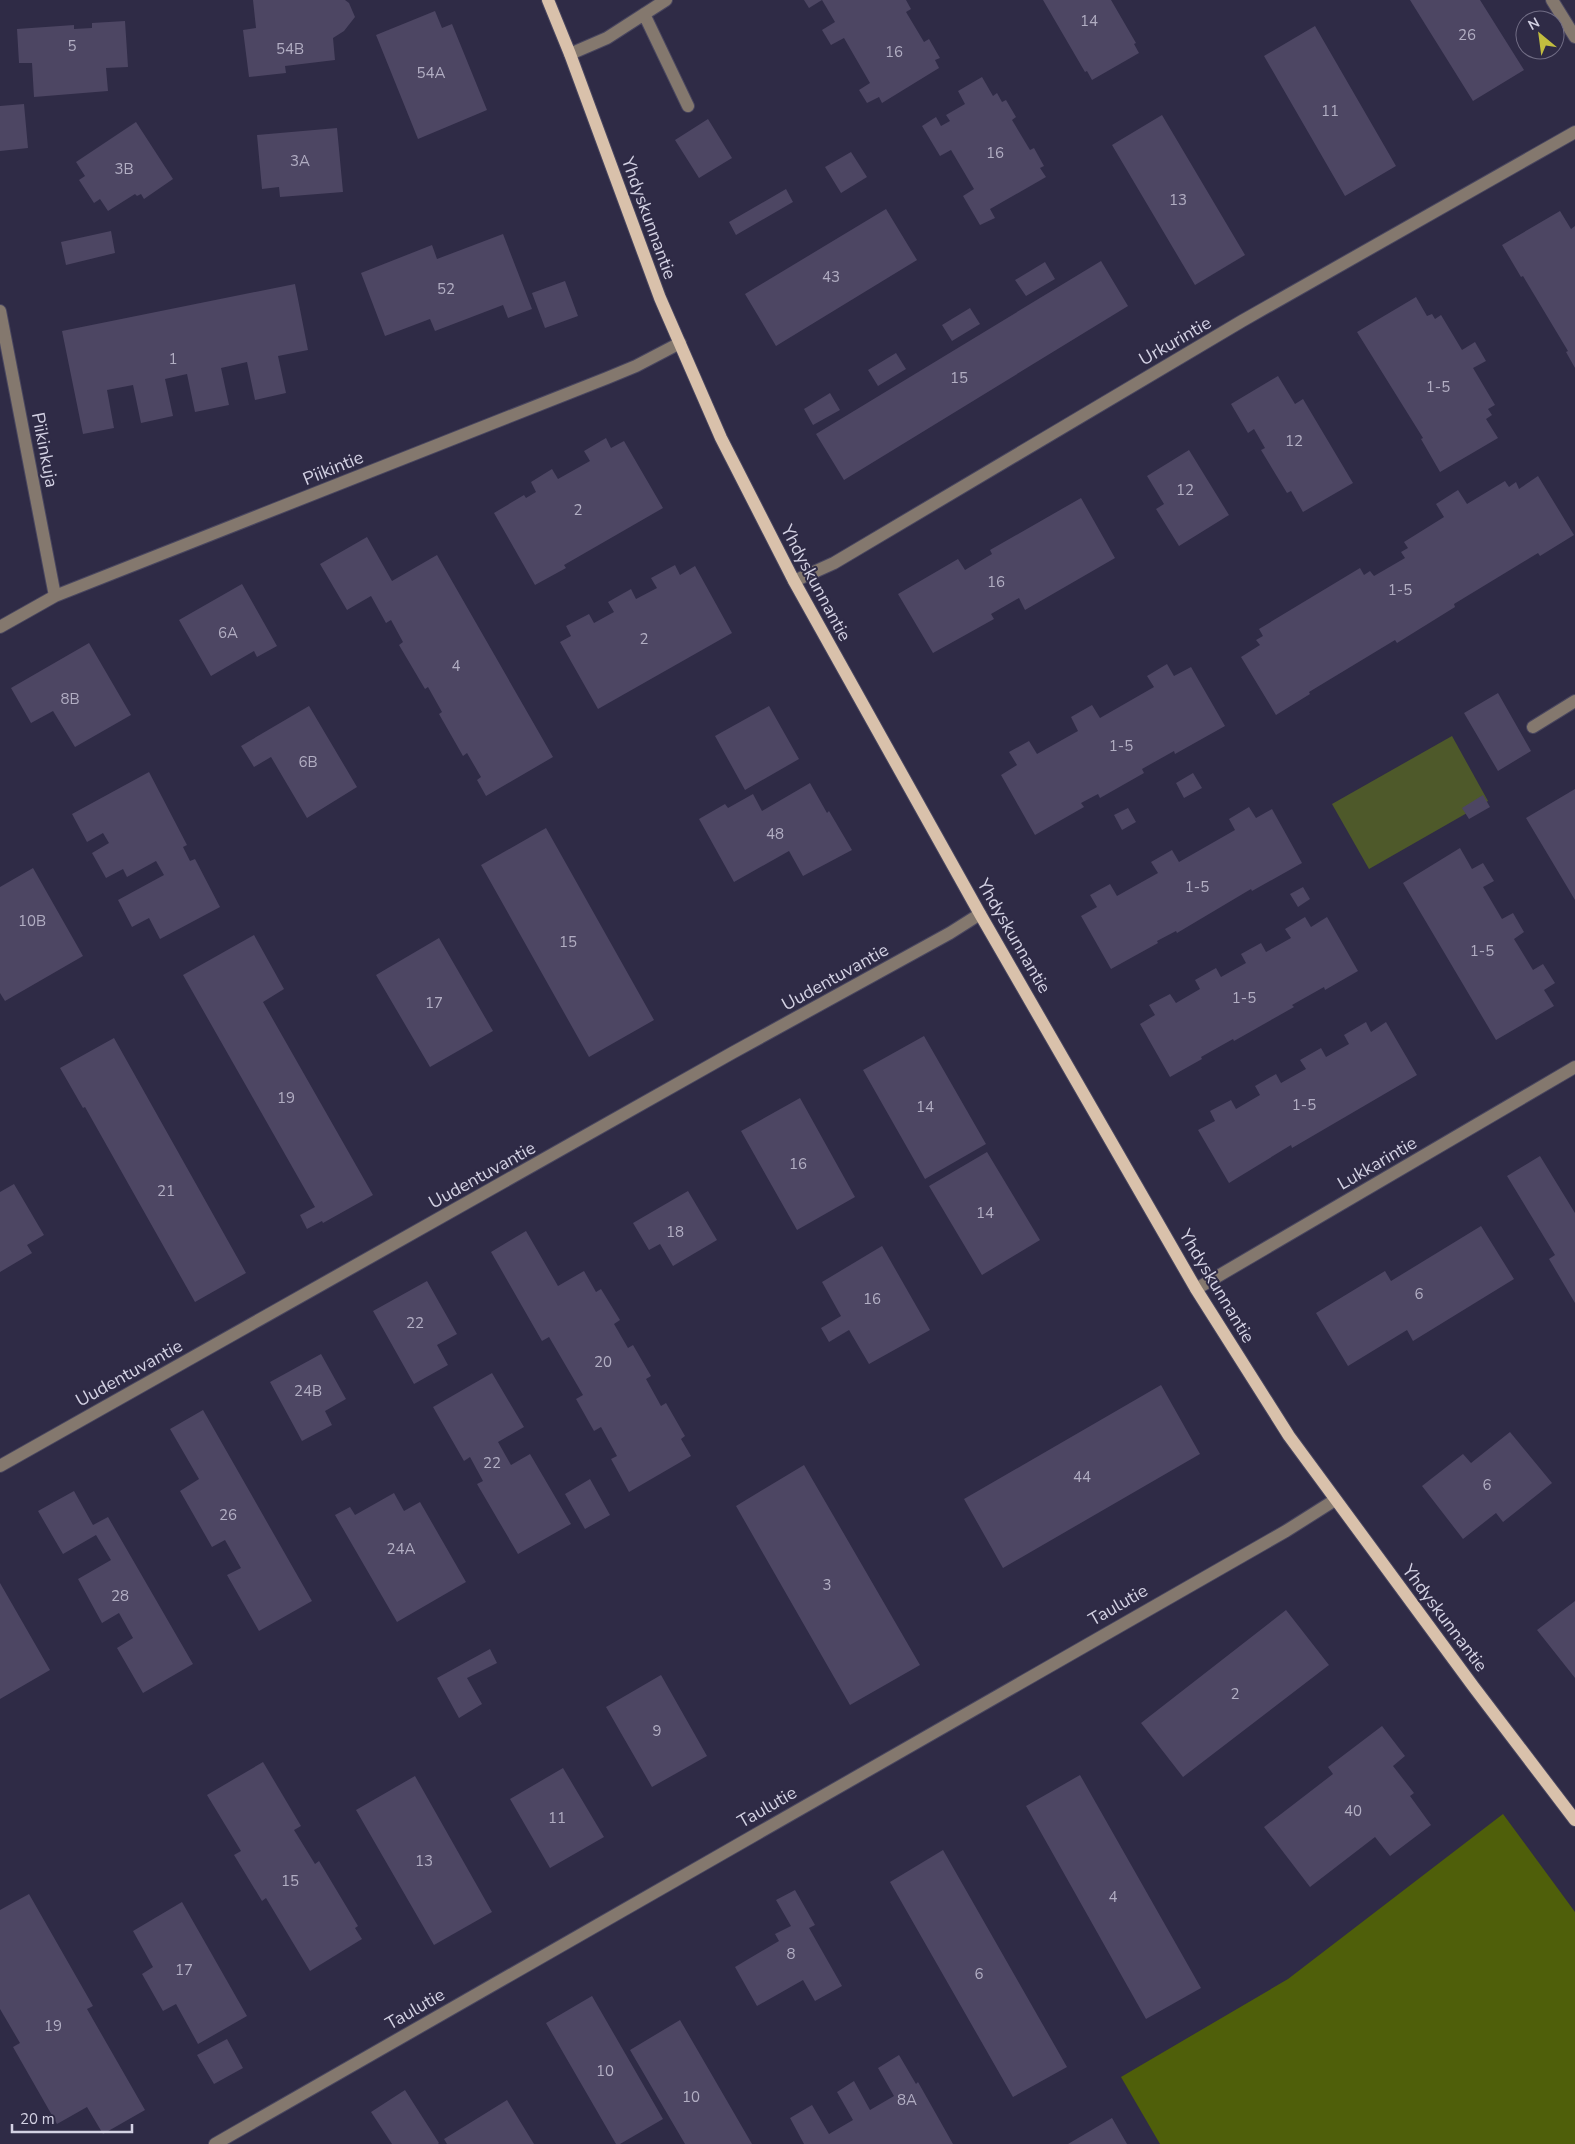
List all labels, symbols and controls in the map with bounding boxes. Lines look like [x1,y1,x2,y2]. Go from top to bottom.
north arrow [1515,10,1565,60]
house number: 14 [1080,11,1098,31]
text: N [1525,13,1543,35]
house number: 26 [1458,25,1476,45]
house number: 5 [67,36,77,56]
house number: 54B [276,39,304,59]
house number: 16 [885,42,903,62]
house number: 54A [417,63,446,83]
house number: 11 [1321,101,1339,121]
house number: 16 [986,143,1004,163]
house number: 3A [290,151,310,171]
street label: Yhdyskunnantie [615,153,682,283]
house number: 3B [114,159,134,179]
house number: 13 [1169,190,1187,210]
house number: 43 [822,267,840,287]
house number: 52 [437,279,455,299]
street label: Urkurintie [1135,311,1215,371]
house number: 1 [168,349,178,369]
house number: 15 [950,368,968,388]
house number: 1-5 [1426,377,1450,397]
street label: Piikinkuja [26,410,64,490]
house number: 12 [1285,431,1303,451]
street label: Piikintie [299,445,367,491]
house number: 12 [1176,480,1194,500]
house number: 2 [573,500,583,520]
street label: Yhdyskunnantie [775,520,857,645]
house number: 16 [987,572,1005,592]
house number: 1-5 [1388,580,1412,600]
house number: 6A [218,623,238,643]
house number: 2 [639,629,649,649]
house number: 4 [451,656,461,676]
house number: 8B [60,689,80,709]
house number: 1-5 [1109,736,1133,756]
house number: 6B [298,752,318,772]
house number: 48 [766,824,784,844]
street label: Yhdyskunnantie [971,873,1057,998]
house number: 1-5 [1185,877,1209,897]
house number: 10B [18,911,46,931]
house number: 15 [559,932,577,952]
street label: Uudentuvantie [777,938,893,1016]
house number: 1-5 [1470,941,1494,961]
house number: 1-5 [1232,988,1256,1008]
house number: 17 [425,993,443,1013]
house number: 19 [277,1088,295,1108]
house number: 1-5 [1292,1095,1316,1115]
house number: 14 [916,1097,934,1117]
street label: Lukkarintie [1333,1131,1421,1195]
street label: Uudentuvantie [424,1136,540,1214]
house number: 16 [789,1154,807,1174]
house number: 21 [157,1181,175,1201]
house number: 14 [976,1203,994,1223]
house number: 18 [666,1222,684,1242]
street label: Yhdyskunnantie [1173,1224,1260,1347]
house number: 6 [1414,1284,1424,1304]
house number: 16 [863,1289,881,1309]
house number: 22 [406,1313,424,1333]
street label: Uudentuvantie [71,1334,187,1412]
house number: 20 [594,1352,612,1372]
house number: 24B [294,1381,322,1401]
house number: 22 [483,1453,501,1473]
house number: 44 [1073,1467,1091,1487]
house number: 6 [1482,1475,1492,1495]
house number: 26 [219,1505,237,1525]
house number: 24A [387,1539,416,1559]
street label: Yhdyskunnantie [1396,1559,1493,1677]
house number: 3 [822,1575,832,1595]
street label: Taulutie [1084,1578,1152,1632]
house number: 28 [111,1586,129,1606]
house number: 2 [1230,1684,1240,1704]
house number: 9 [652,1721,662,1741]
street label: Taulutie [733,1780,801,1834]
house number: 40 [1344,1801,1362,1821]
house number: 11 [548,1808,566,1828]
house number: 13 [415,1851,433,1871]
house number: 15 [281,1871,299,1891]
house number: 4 [1108,1887,1118,1907]
house number: 8 [786,1944,796,1964]
house number: 17 [175,1960,193,1980]
house number: 6 [974,1964,984,1984]
street label: Taulutie [381,1982,449,2036]
house number: 19 [44,2016,62,2036]
house number: 10 [596,2061,614,2081]
house number: 10 [682,2087,700,2107]
house number: 8A [897,2090,917,2110]
scale bar [12,2102,132,2134]
text: 20 m [20,2109,55,2129]

